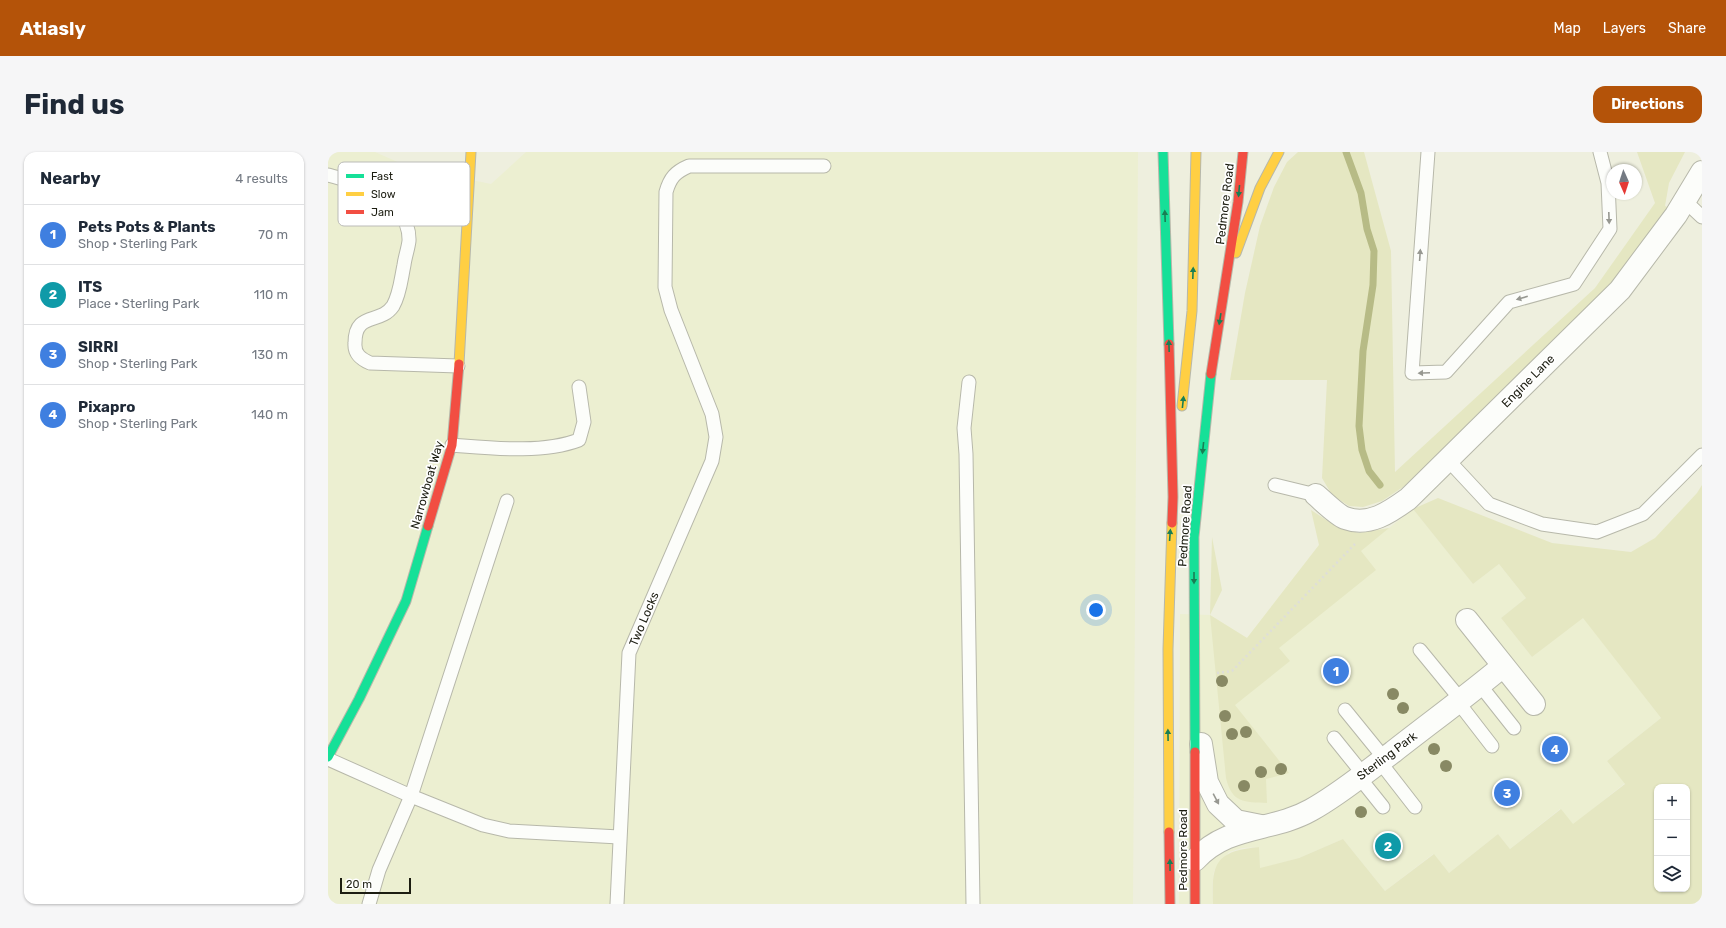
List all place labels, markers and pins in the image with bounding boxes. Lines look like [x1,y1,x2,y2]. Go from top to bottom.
pin: 1 [1323,656,1349,686]
pin: 4 [1542,734,1568,764]
pin: 3 [1494,778,1520,808]
pin: 2 [1375,831,1401,861]

